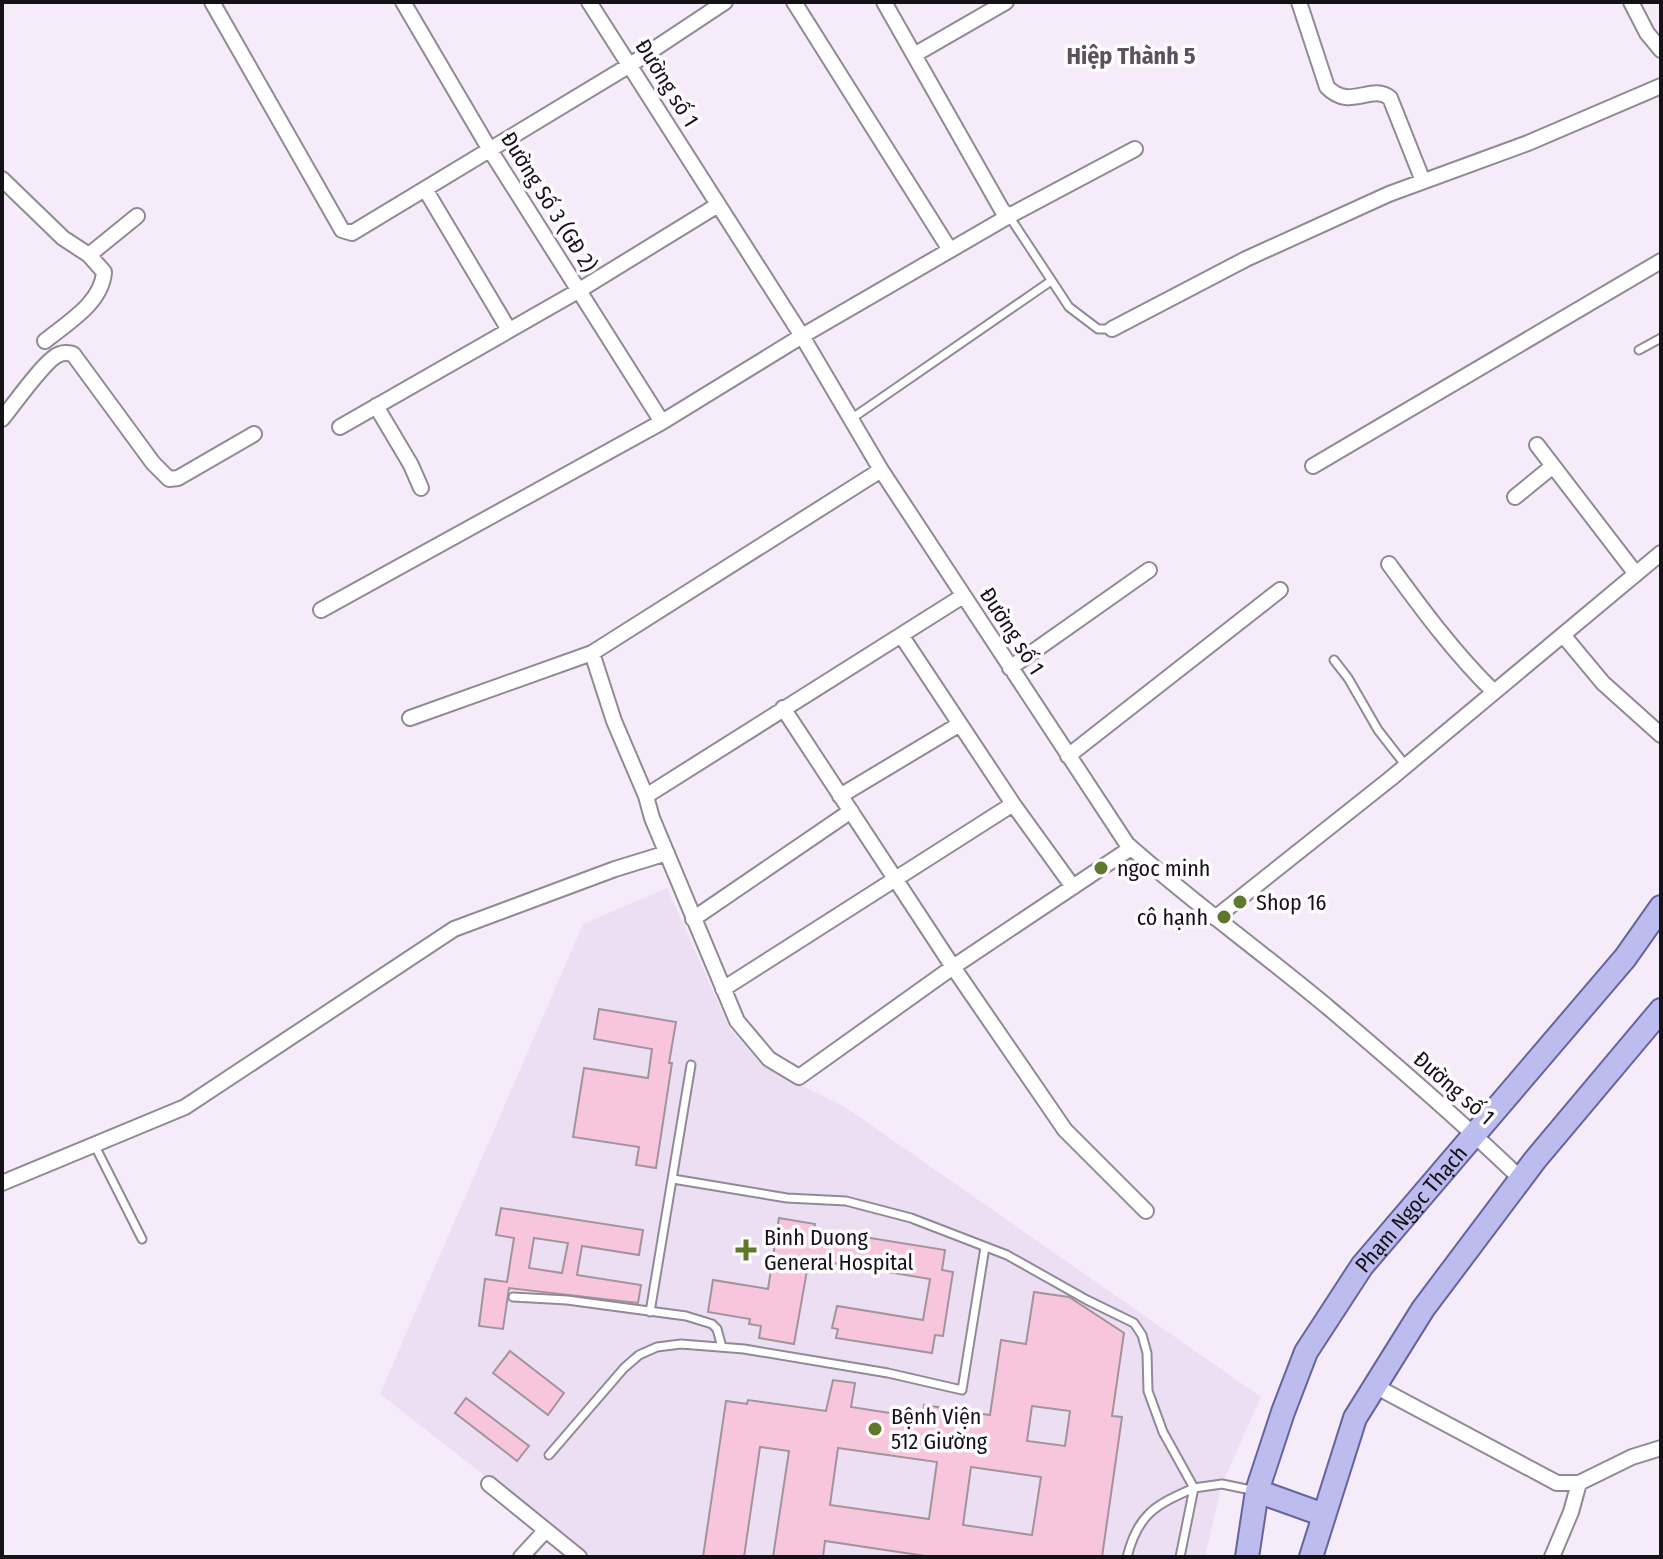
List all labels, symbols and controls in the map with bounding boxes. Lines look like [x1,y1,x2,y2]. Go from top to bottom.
street label: Đường số 1 [629,34,705,132]
district label: Hiệp Thành 5 [1066,42,1196,70]
street label: Đường Số 3 (GĐ 2) [495,127,603,277]
street label: Đường số 1 [974,582,1050,680]
place label: ngoc minh [1117,855,1210,882]
marker: ngoc minh [1092,859,1110,877]
place label: Shop 16 [1256,889,1327,916]
marker: Shop 16 [1231,893,1249,911]
place label: cô hạnh [1137,904,1208,931]
marker: cô hạnh [1215,908,1233,926]
street label: Đường số 1 [1408,1046,1500,1130]
street label: Phạm Ngọc Thạch [1349,1140,1473,1278]
place label: Binh Duong General Hospital [764,1224,914,1276]
marker: Binh Duong General Hospital [735,1239,757,1261]
place label: Bệnh Viện 512 Giường [891,1403,988,1455]
marker: Bệnh Viện 512 Giường [866,1420,884,1438]

